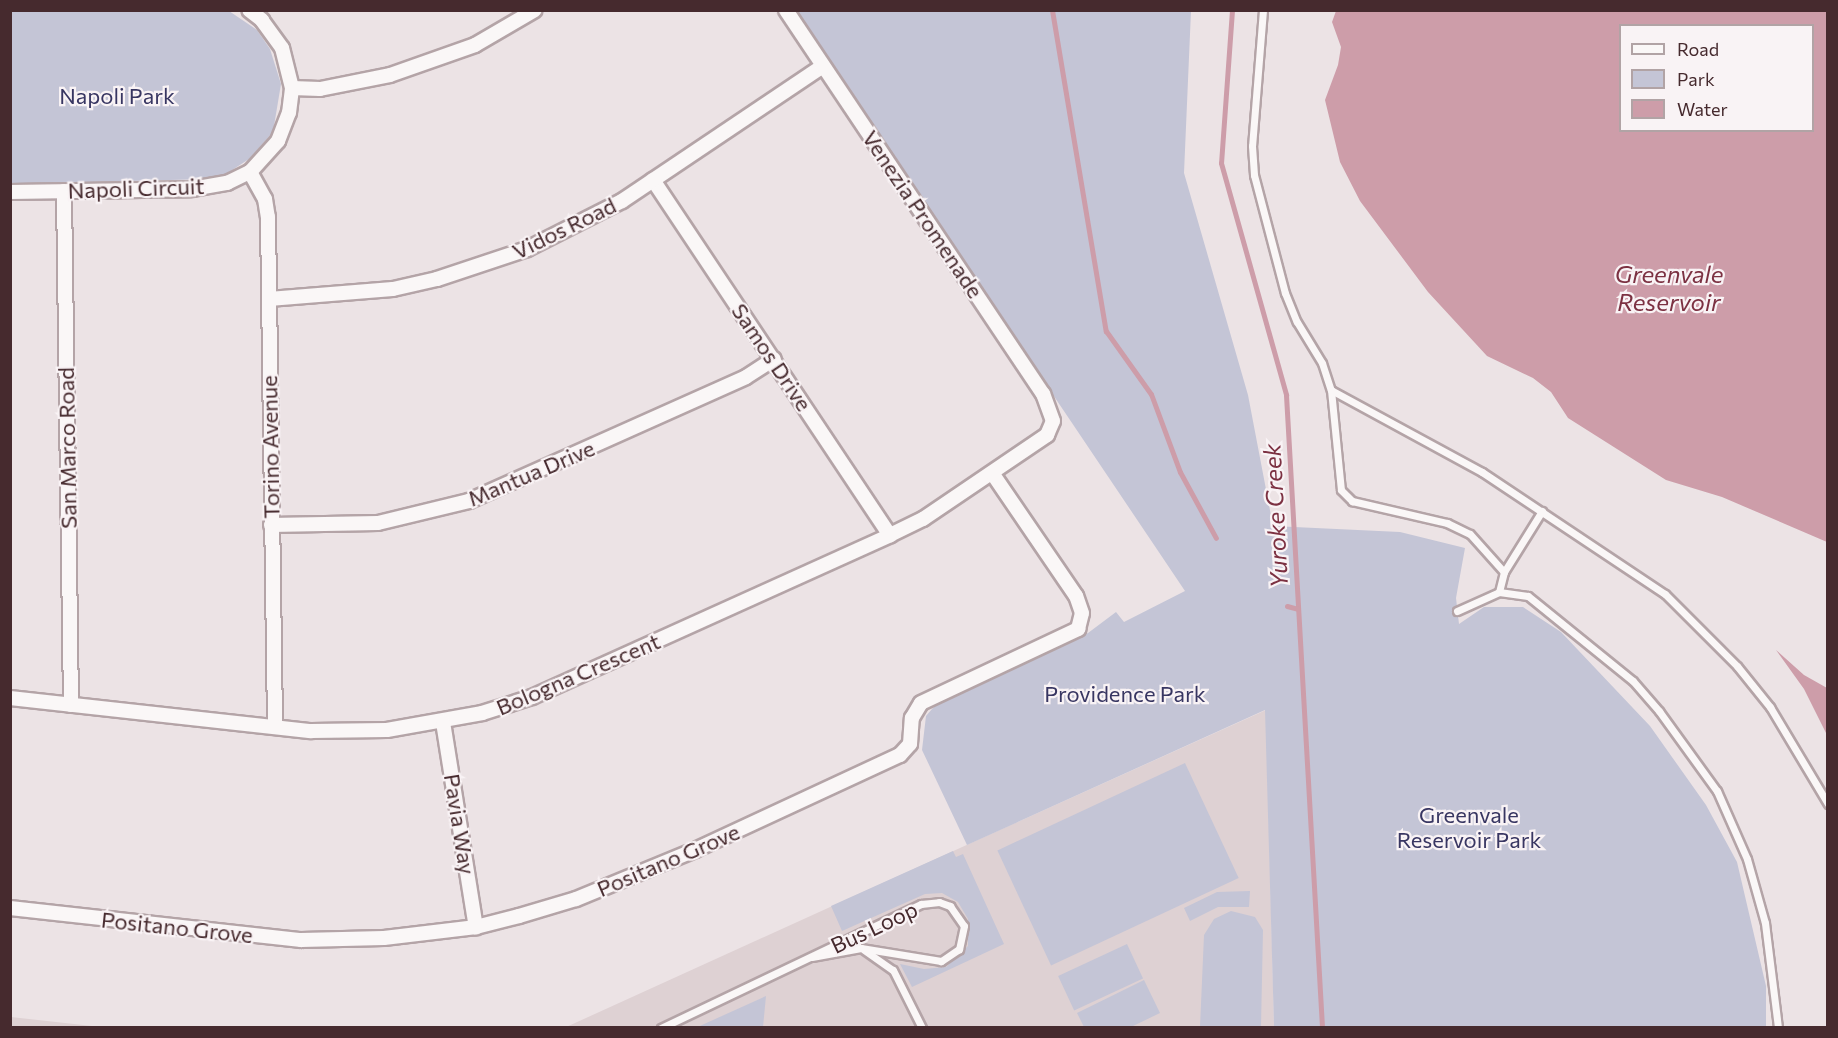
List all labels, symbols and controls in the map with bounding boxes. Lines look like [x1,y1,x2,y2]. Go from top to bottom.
legend [1619,24,1814,132]
text: Road [1677,38,1719,60]
text: Park [1677,68,1715,90]
park label: Napoli Park [59,83,175,109]
text: Water [1677,98,1728,120]
street label: Venezia Promenade [857,125,989,303]
street label: Napoli Circuit [67,172,205,204]
street label: Vidos Road [508,192,620,264]
water label: Greenvale Reservoir [1615,260,1723,316]
street label: Samos Drive [726,298,818,416]
street label: San Marco Road [52,367,82,529]
street label: Torino Avenue [256,375,284,519]
street label: Mantua Drive [464,434,598,512]
water label: Yuroke Creek [1257,443,1293,589]
street label: Bologna Crescent [492,628,664,720]
park label: Providence Park [1044,681,1206,707]
street label: Pavia Way [439,772,481,876]
park label: Greenvale Reservoir Park [1397,801,1541,852]
street label: Positano Grove [593,818,743,902]
street label: Bus Loop [826,895,922,959]
street label: Positano Grove [100,906,254,948]

